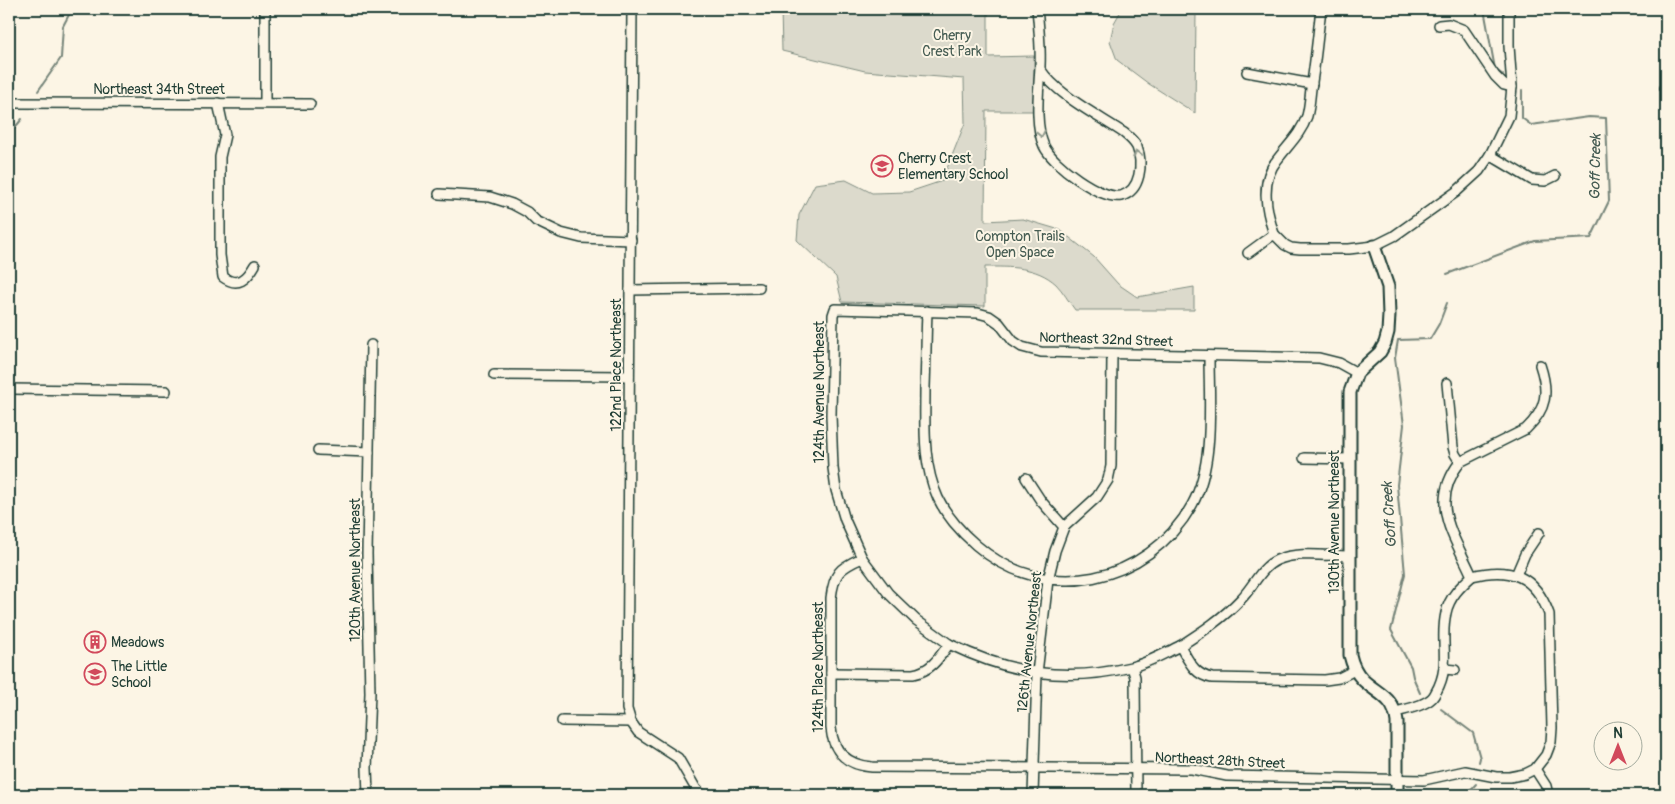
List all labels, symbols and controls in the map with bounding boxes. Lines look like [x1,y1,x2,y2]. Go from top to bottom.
park label: Cherry Crest Park [922,27,982,60]
street label: Northeast 34th Street [93,81,225,98]
one-way arrow [1035,130,1046,139]
water label: Goff Creek [1585,132,1606,200]
one-way arrow [1133,149,1143,158]
place label: Cherry Crest Elementary School [898,150,1009,183]
school or university icon: Cherry Crest Elementary School [870,154,894,178]
park label: Compton Trails Open Space [975,228,1066,261]
street label: 122nd Place Northeast [608,298,625,432]
street label: 124th Avenue Northeast [811,321,828,463]
street label: Northeast 32nd Street [1039,329,1174,350]
street label: 130th Avenue Northeast [1326,450,1343,594]
water label: Goff Creek [1378,479,1401,549]
street label: 120th Avenue Northeast [347,498,364,642]
street label: 126th Avenue Northeast [1014,570,1045,714]
street label: 124th Place Northeast [810,601,827,732]
building icon: Meadows [83,630,107,654]
place label: Meadows [111,634,165,651]
place label: The Little School [111,658,167,691]
school or university icon: The Little School [83,662,107,686]
north arrow [1592,722,1642,772]
text: N [1613,725,1623,742]
street label: Northeast 28th Street [1154,749,1286,772]

